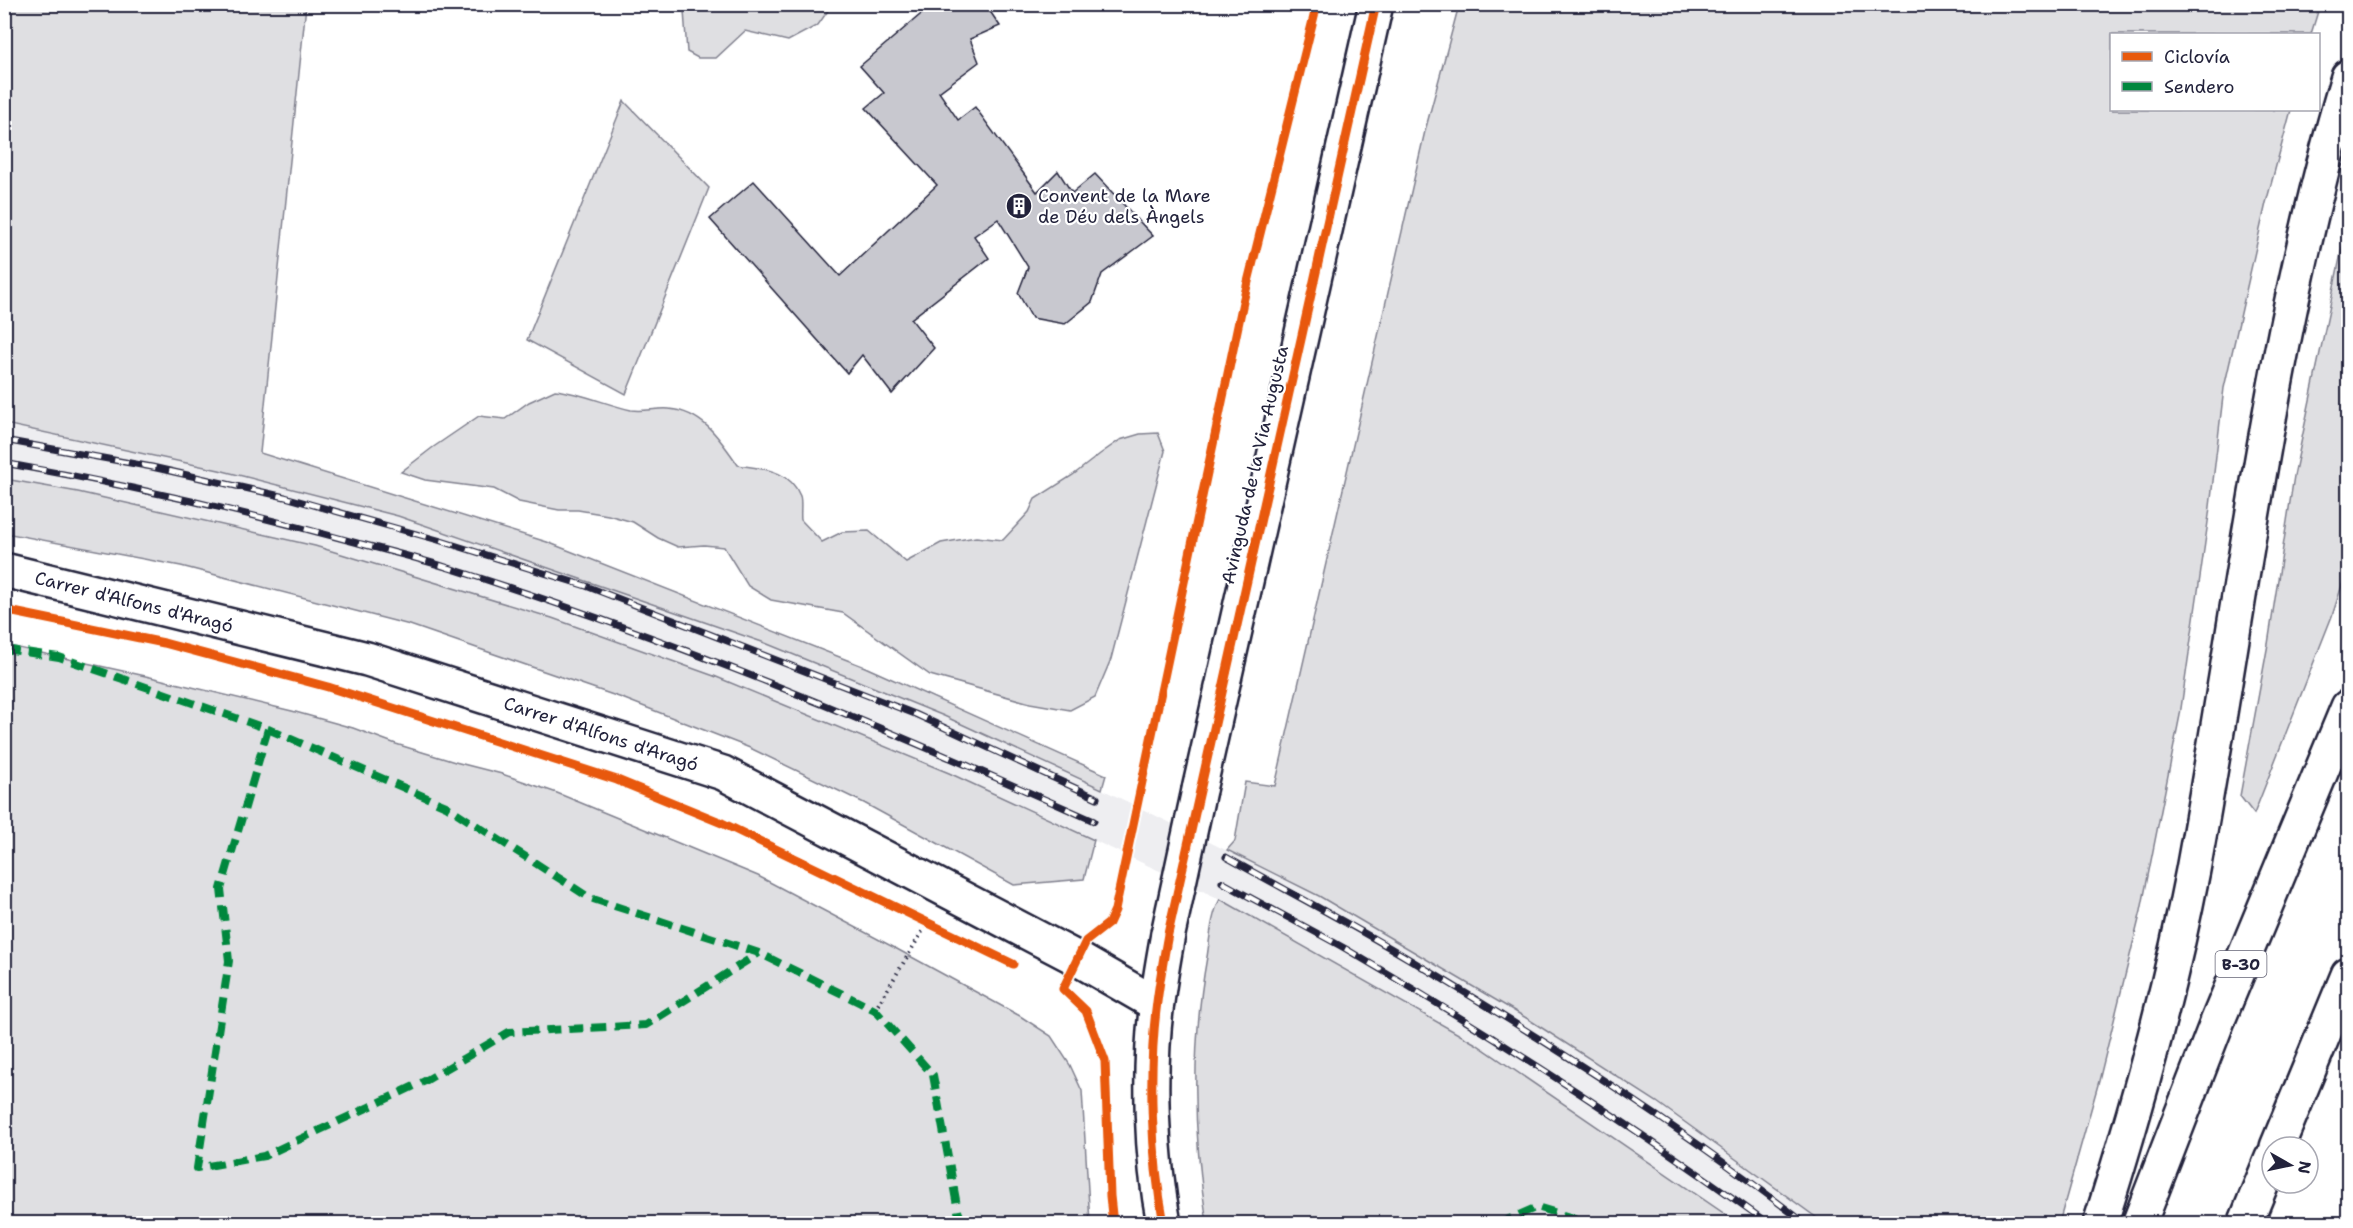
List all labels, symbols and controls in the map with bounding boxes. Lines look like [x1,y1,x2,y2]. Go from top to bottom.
legend [2110,33,2320,111]
text: Ciclovía [2164,45,2230,69]
text: Sendero [2164,75,2234,99]
place label: Convent de la Mare de Déu dels Àngels [1038,184,1211,229]
building icon: Convent de la Mare de Déu dels Àngels [1004,191,1034,221]
street label: Avinguda de la Via Augusta [1216,343,1294,587]
street label: Carrer d'Alfons d'Aragó [32,566,236,638]
street label: Carrer d'Alfons d'Aragó [501,691,701,777]
road number: B-30 [2216,951,2266,977]
north arrow [2260,1135,2320,1195]
text: N [2293,1159,2316,1175]

